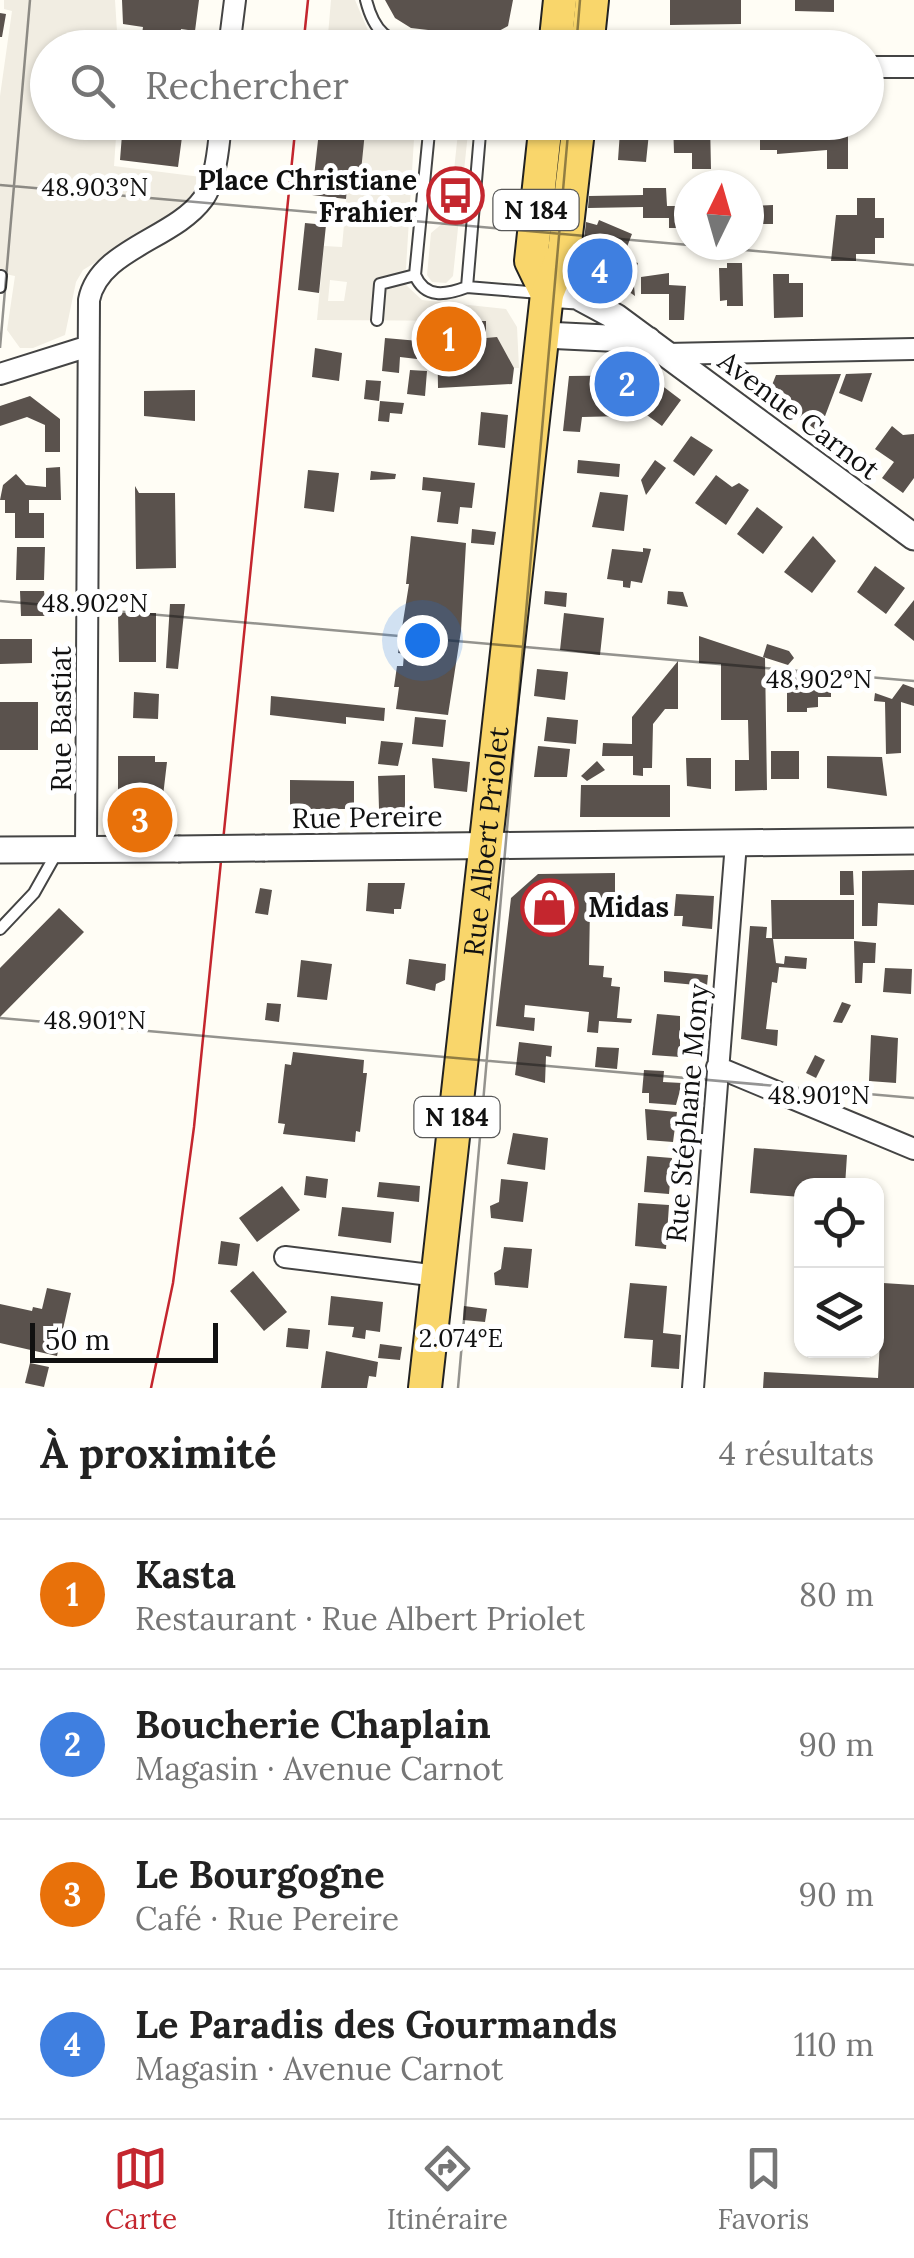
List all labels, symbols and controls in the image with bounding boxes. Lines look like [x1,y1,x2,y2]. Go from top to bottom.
search box [30,30,884,140]
icon: search [65,58,120,113]
text: Rechercher [145,61,349,109]
place label: Place Christiane Frahier [198,162,418,230]
bus stop icon: Place Christiane Frahier [426,166,486,226]
north arrow [674,170,764,260]
text: 48.903°N [42,171,148,203]
road number: N 184 [494,190,578,230]
pin: 4 [568,234,632,308]
pin: 1 [416,302,482,376]
street label: Avenue Carnot [710,342,887,487]
pin: 2 [594,346,660,422]
text: 48.902°N [42,587,148,619]
your location [397,615,448,666]
street label: Rue Bastiat [43,646,79,792]
text: 48.902°N [766,663,872,695]
street label: Rue Albert Priolet [455,725,517,958]
pin: 3 [108,782,172,858]
street label: Rue Pereire [291,798,443,836]
shop icon: Midas [519,877,579,937]
place label: Midas [588,889,669,925]
street label: Rue Stéphane Mony [658,982,716,1244]
text: 48.901°N [44,1004,146,1036]
text: 48.901°N [768,1079,870,1111]
road number: N 184 [414,1097,500,1137]
map controls [794,1178,884,1358]
button: locate [794,1178,884,1268]
button: layers [794,1268,884,1358]
scale bar [30,1318,218,1362]
text: 50 m [45,1322,110,1358]
text: 2.074°E [419,1322,503,1354]
text: À proximité [40,1426,277,1480]
text: 4 résultats [719,1433,874,1474]
text: Kasta [135,1550,236,1598]
text: 1 [66,1574,79,1615]
text: 80 m [799,1574,874,1615]
text: Restaurant · Rue Albert Priolet [135,1598,585,1639]
text: Boucherie Chaplain [135,1700,491,1748]
text: 2 [64,1724,81,1765]
text: 90 m [799,1724,874,1765]
text: Magasin · Avenue Carnot [135,1748,503,1789]
text: Le Bourgogne [135,1850,385,1898]
text: 3 [64,1874,81,1915]
text: 90 m [799,1874,874,1915]
text: Café · Rue Pereire [135,1898,399,1939]
text: Le Paradis des Gourmands [135,2000,617,2048]
text: 4 [64,2024,81,2065]
text: 110 m [794,2024,874,2065]
text: Magasin · Avenue Carnot [135,2048,503,2089]
tab: Carte [105,2141,177,2237]
tab: Itinéraire [387,2141,508,2237]
tab: Favoris [717,2141,809,2237]

